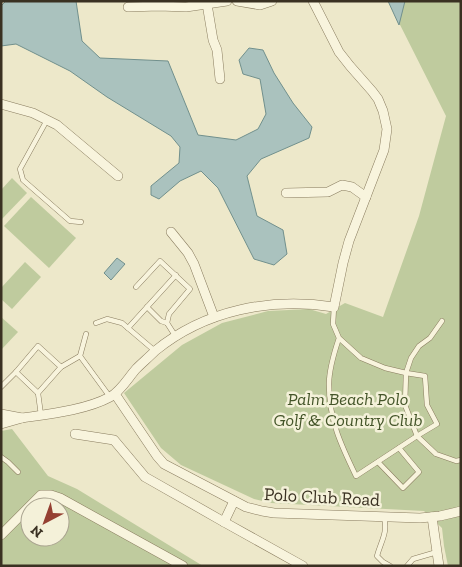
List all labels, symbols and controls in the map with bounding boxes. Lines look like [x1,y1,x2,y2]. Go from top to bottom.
park label: Palm Beach Polo Golf & Country Club [273,388,423,431]
street label: Polo Club Road [263,483,381,511]
north arrow [20,497,70,547]
text: N [27,521,46,541]

